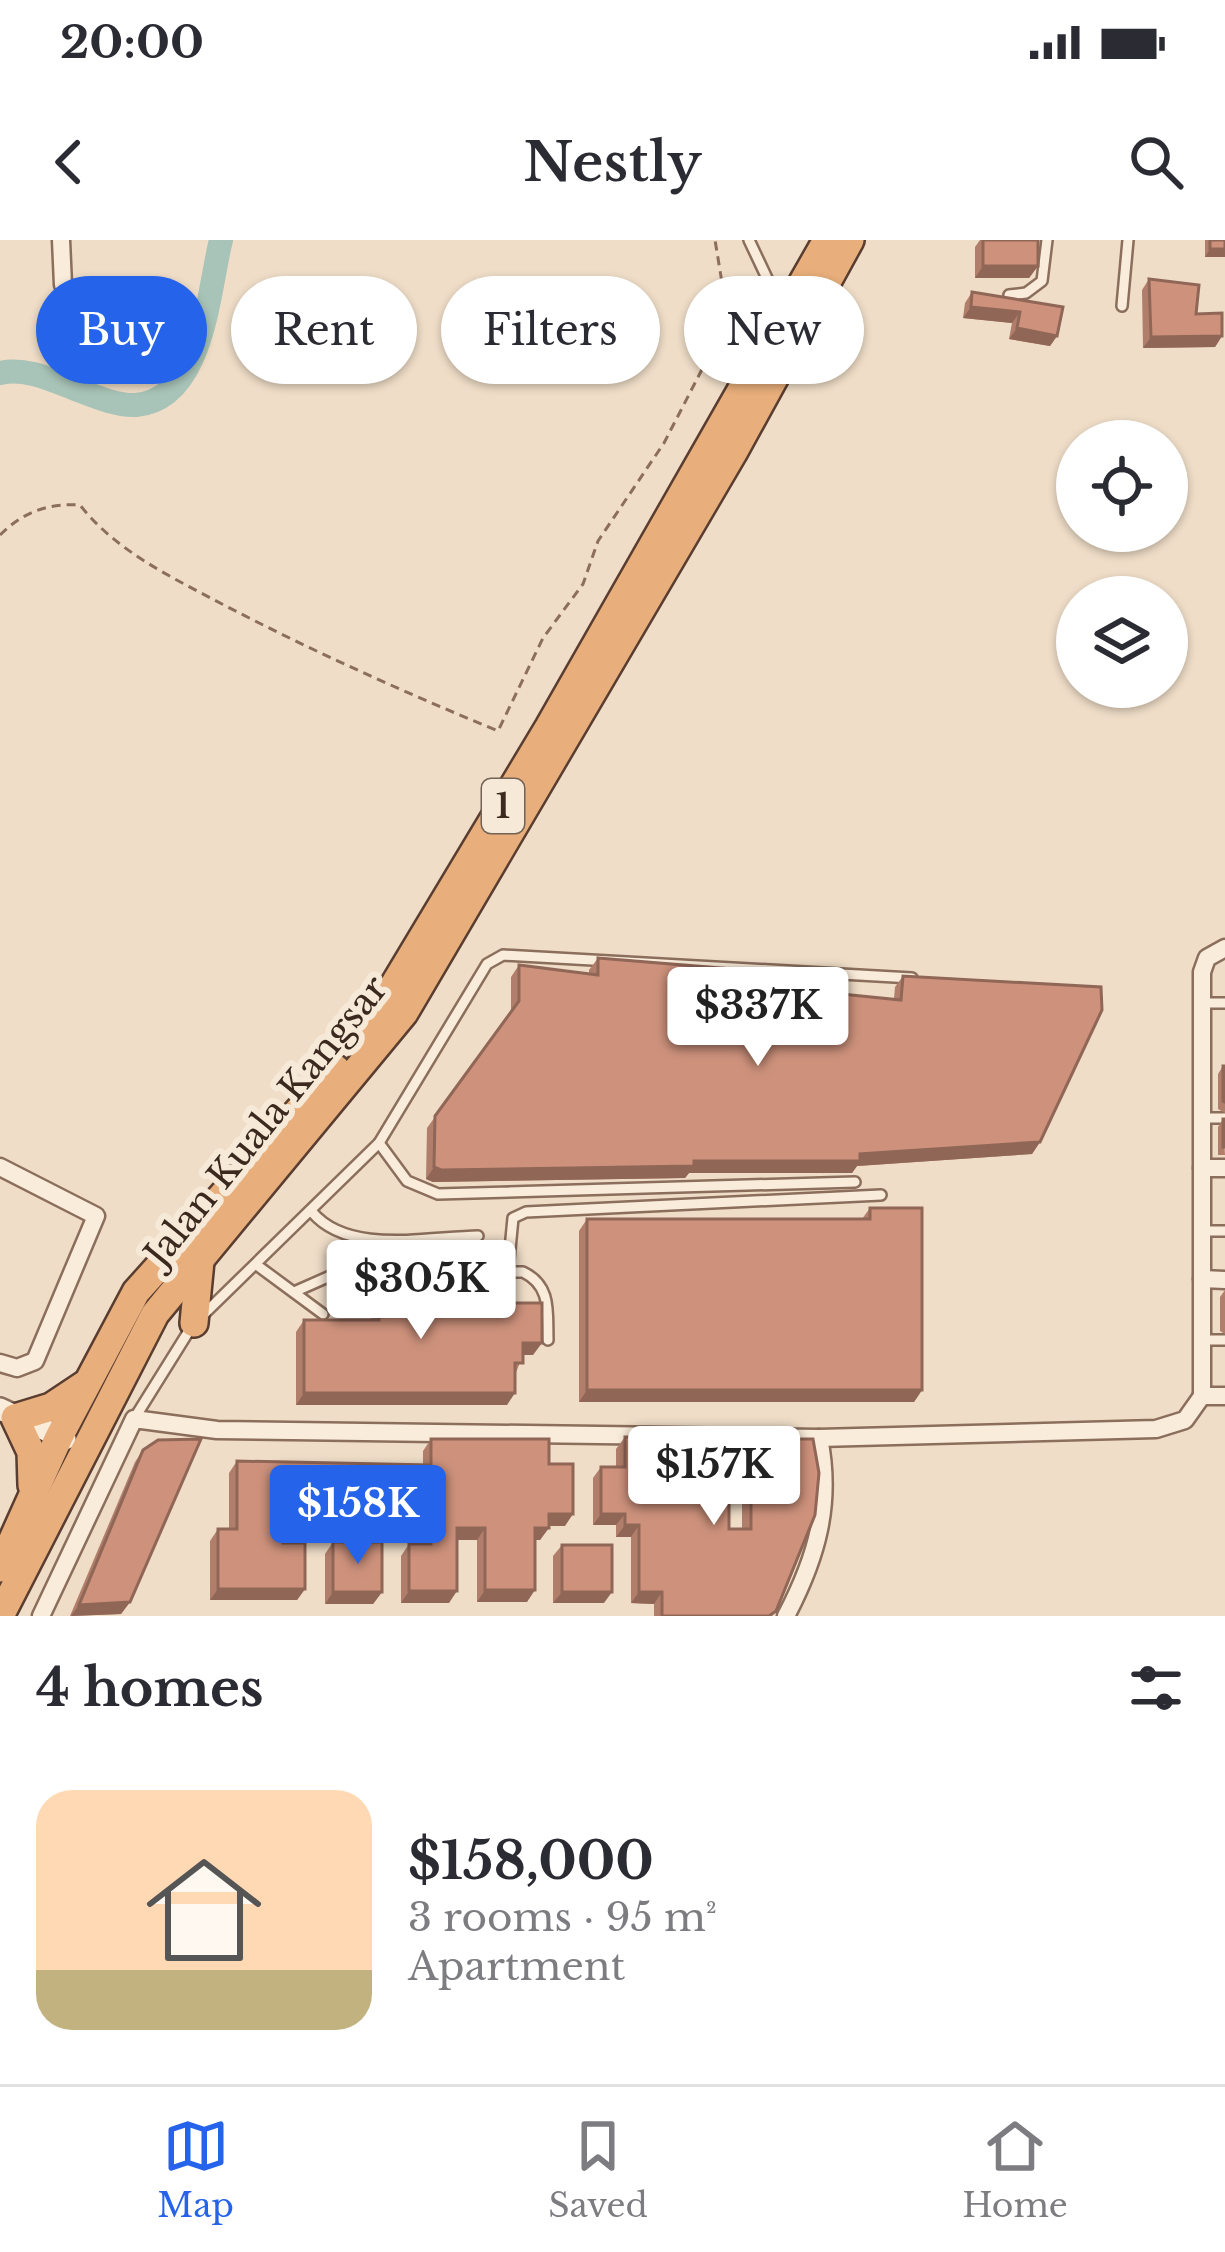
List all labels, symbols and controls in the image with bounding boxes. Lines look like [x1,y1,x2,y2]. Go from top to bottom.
text: 20:00 [60,14,204,70]
icon: back [36,129,102,195]
text: Nestly [523,129,702,196]
icon: search [1123,129,1189,195]
chip: Buy [36,276,207,384]
chip: Rent [231,276,417,384]
chip: Filters [441,276,660,384]
chip: New [684,276,864,384]
map controls [1056,420,1188,708]
button: locate [1056,420,1188,552]
button: layers [1056,576,1188,708]
road number: 1 [482,779,524,833]
street label: Jalan Kuala Kangsar [132,967,397,1278]
pin: $337K [674,967,842,1069]
text: $337K [694,981,822,1030]
pin: $305K [337,1240,505,1342]
text: $305K [354,1254,488,1303]
pin: $157K [630,1426,798,1528]
text: $157K [655,1440,773,1489]
pin: $158K [274,1465,442,1567]
text: $158K [297,1479,419,1528]
icon: filters [1123,1655,1189,1721]
text: 4 homes [36,1657,264,1720]
text: $158,000 [408,1830,654,1893]
icon: home [132,1838,276,1982]
text: 3 rooms · 95 m² [408,1893,717,1942]
text: Apartment [408,1942,625,1991]
tab: Map [157,2113,234,2226]
tab: Saved [548,2113,648,2226]
tab: Home [962,2113,1068,2226]

